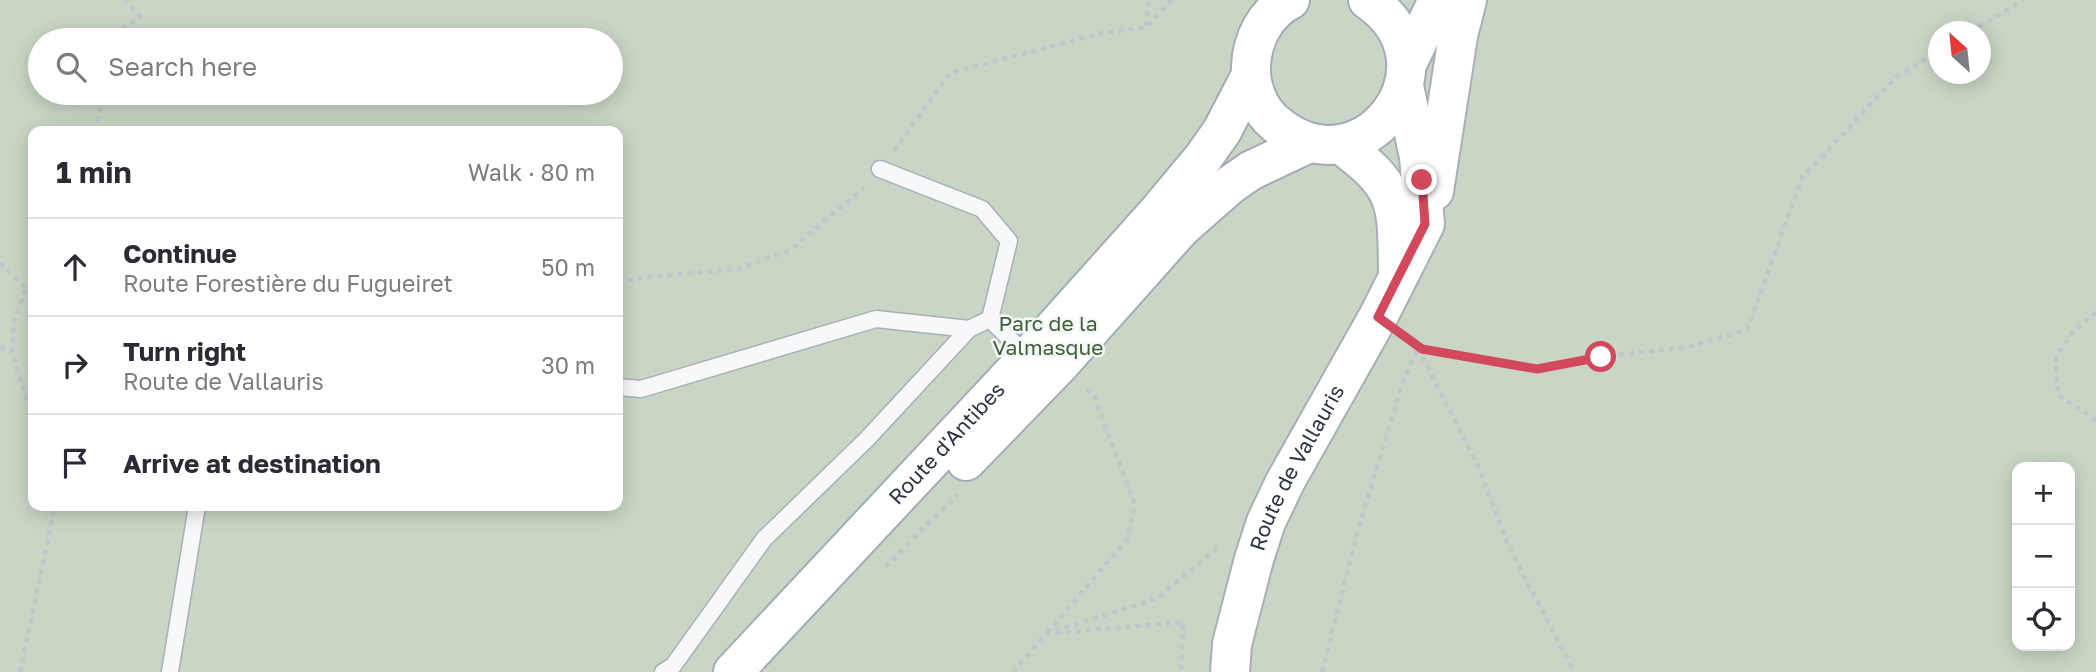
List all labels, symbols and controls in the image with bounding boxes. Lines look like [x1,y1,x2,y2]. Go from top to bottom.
north arrow [1928,21,1991,84]
search box [28,28,623,105]
icon: search [52,48,90,86]
text: Search here [108,51,257,82]
text: 1 min [56,154,132,190]
text: Walk · 80 m [468,158,595,186]
route end [1406,164,1437,195]
text: Continue [123,238,237,269]
icon: ahead [56,248,94,286]
text: 50 m [541,253,595,281]
text: Route Forestière du Fugueiret [123,269,453,297]
park label: Parc de la Valmasque [993,310,1103,360]
text: Turn right [123,336,246,367]
route start [1585,341,1616,372]
icon: right [56,346,94,384]
text: 30 m [541,351,595,379]
text: Route de Vallauris [123,367,324,395]
street label: Route d'Antibes [883,376,1010,509]
street label: Route de Vallauris [1244,380,1349,554]
icon: arrive [56,444,94,482]
text: Arrive at destination [123,448,381,479]
map controls [2012,462,2075,651]
button: + [2012,462,2075,525]
button: − [2012,525,2075,588]
button: locate [2012,588,2075,651]

